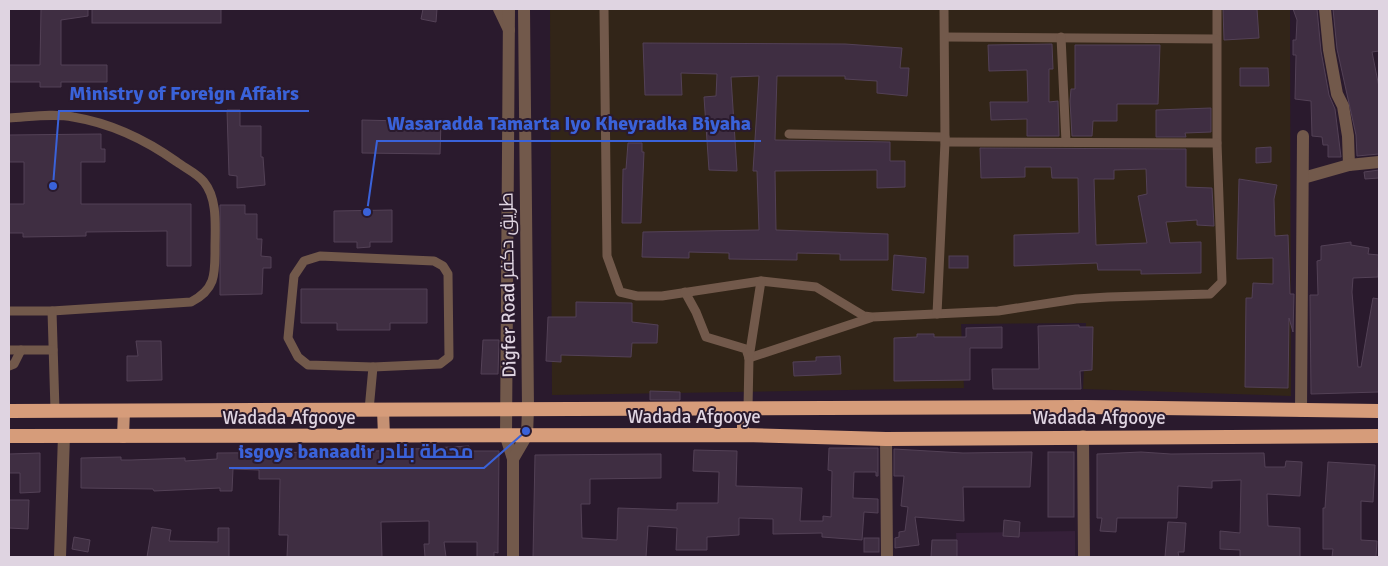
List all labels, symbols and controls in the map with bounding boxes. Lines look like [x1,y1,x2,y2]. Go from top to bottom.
callout: Ministry of Foreign Affairs [59,76,309,111]
text: Ministry of Foreign Affairs [69,81,299,106]
callout: Wasaradda Tamarta Iyo Kheyradka Biyaha [377,106,761,141]
text: Wasaradda Tamarta Iyo Kheyradka Biyaha [387,111,751,136]
street label: Digfer Road طريق دكفر [494,192,522,378]
street label: Wadada Afgooye [627,405,761,429]
street label: Wadada Afgooye [222,406,356,430]
street label: Wadada Afgooye [1032,406,1166,430]
callout: isgoys banaadir محطة بنادر [229,433,484,468]
text: isgoys banaadir محطة بنادر [238,439,474,464]

